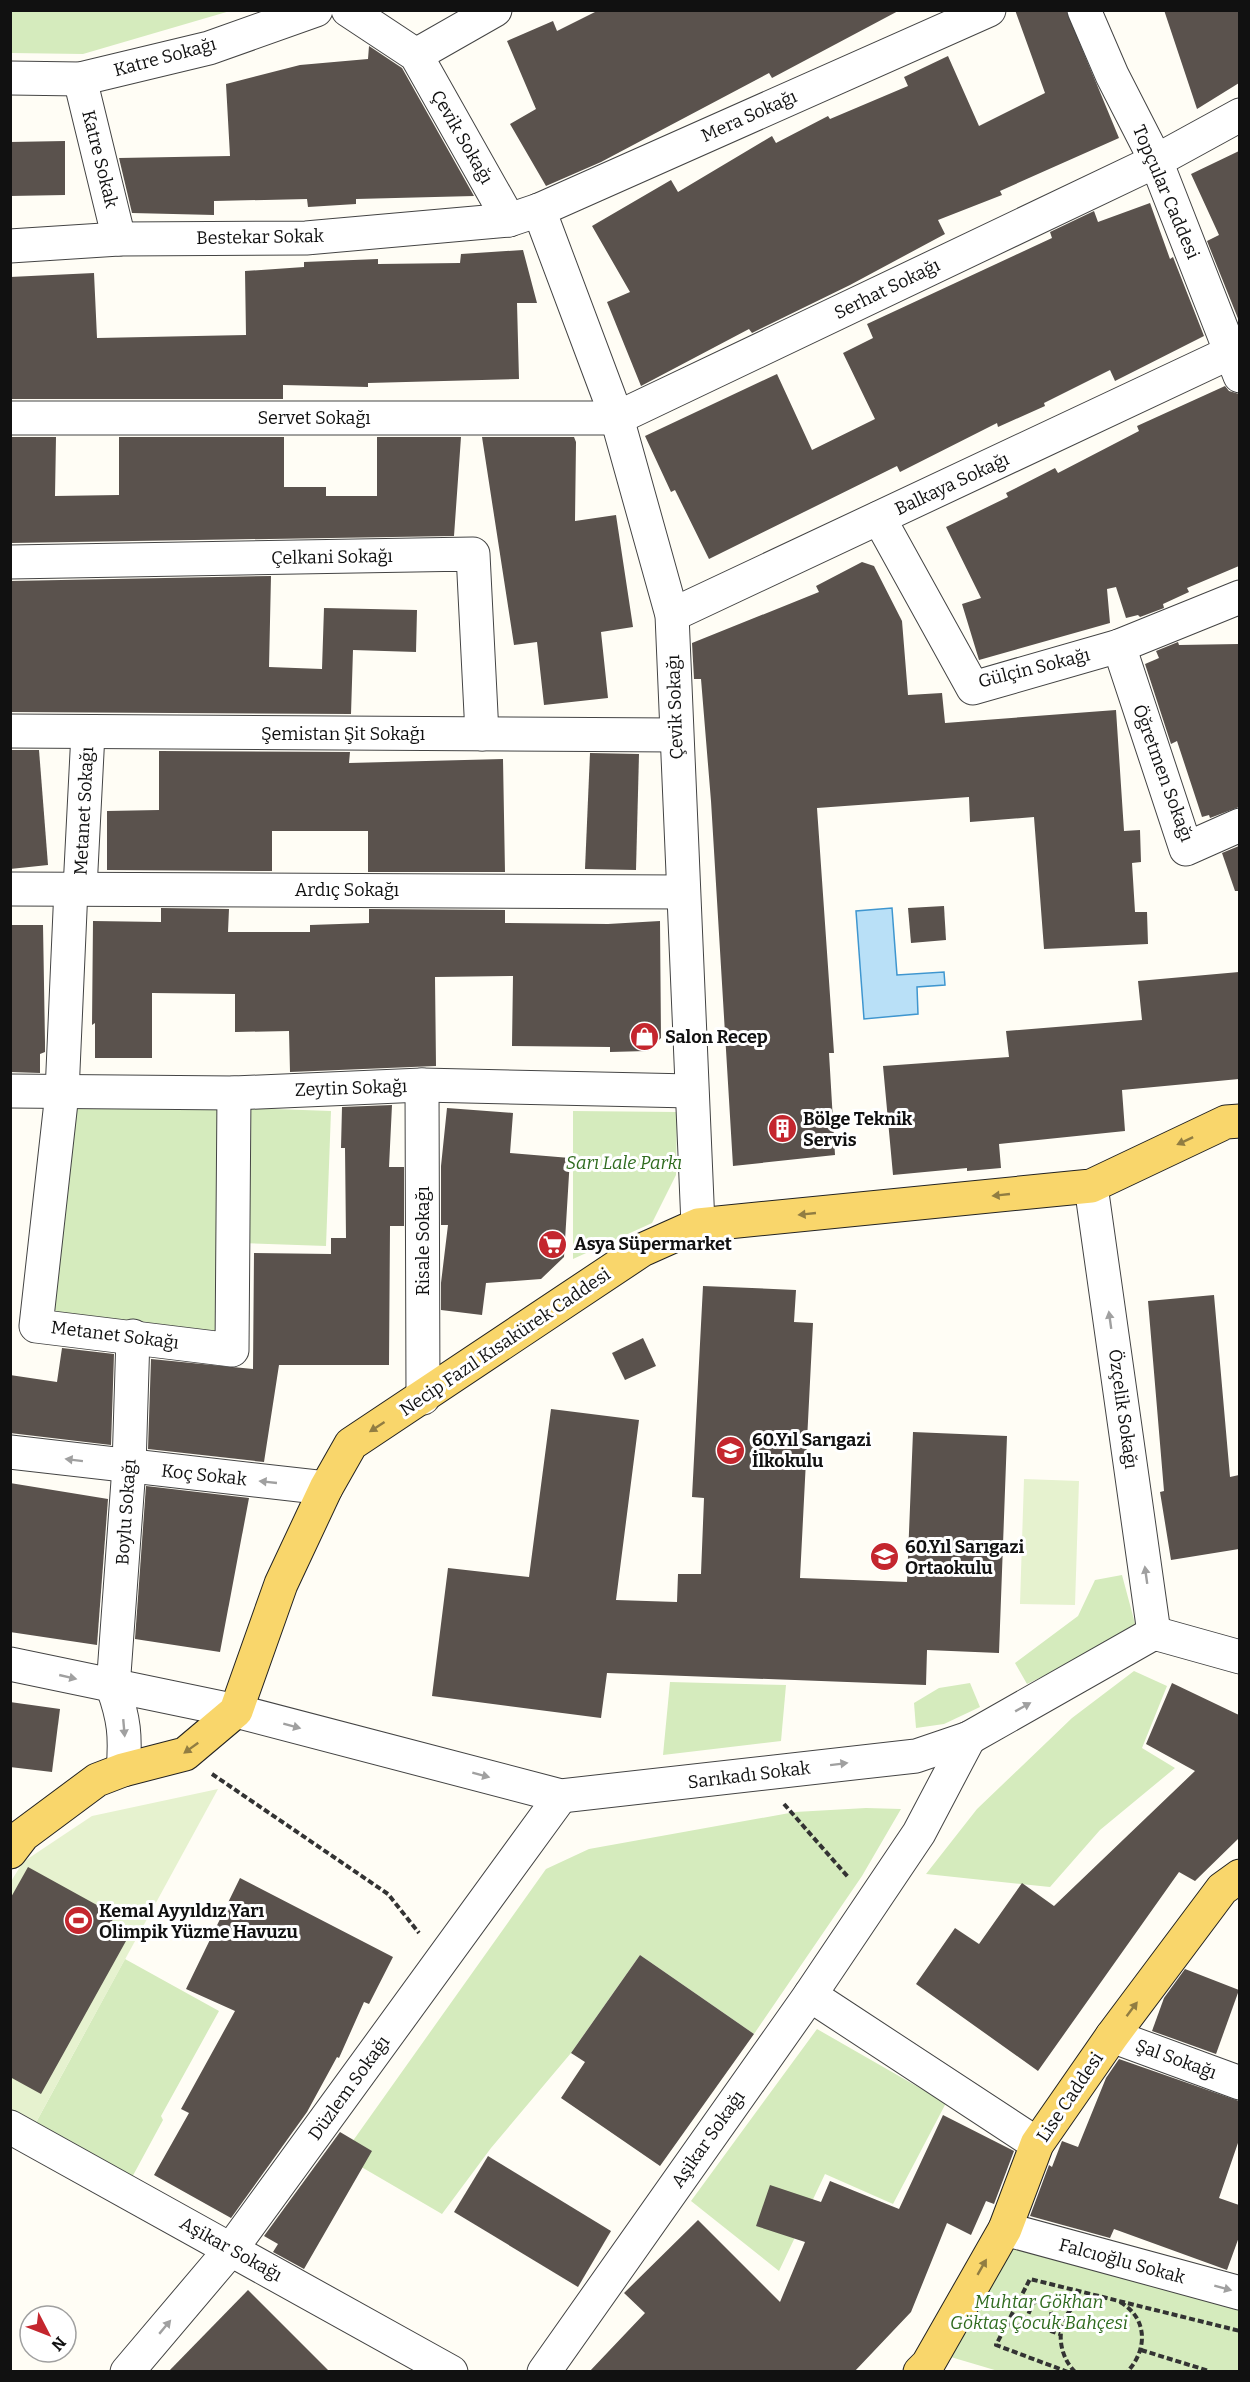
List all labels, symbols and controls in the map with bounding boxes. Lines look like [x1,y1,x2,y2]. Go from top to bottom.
street label: Katre Sokağı [111,33,219,81]
street label: Mera Sokağı [698,85,800,147]
street label: Çevik Sokağı [426,86,498,188]
street label: Katre Sokak [77,108,123,211]
street label: Topçular Caddesi [1128,122,1204,262]
street label: Bestekar Sokak [196,225,325,249]
street label: Serhat Sokağı [831,254,943,324]
street label: Servet Sokağı [257,407,371,429]
street label: Balkaya Sokağı [891,448,1013,520]
street label: Çelkani Sokağı [271,545,393,569]
street label: Gülçin Sokağı [976,643,1092,693]
street label: Çevik Sokağı [662,654,688,760]
street label: Öğretmen Sokağı [1128,701,1198,845]
street label: Şemistan Şit Sokağı [261,723,425,745]
street label: Metanet Sokağı [70,746,98,876]
street label: Ardıç Sokağı [295,879,399,901]
shop icon: Salon Recep [628,1021,660,1053]
place label: Salon Recep [665,1026,768,1048]
street label: Zeytin Sokağı [294,1075,408,1101]
place label: Bölge Teknik Servis [803,1108,913,1151]
building icon: Bölge Teknik Servis [766,1113,798,1145]
one-way arrow [1177,1137,1194,1146]
park label: Sarı Lale Parkı [566,1152,682,1174]
street label: Risale Sokağı [412,1186,434,1296]
one-way arrow [991,1190,1010,1200]
one-way arrow [797,1209,816,1219]
supermarket icon: Asya Süpermarket [537,1228,569,1260]
place label: Asya Süpermarket [574,1233,732,1255]
street label: Necip Fazıl Kısakürek Caddesi [395,1263,615,1421]
one-way arrow [1105,1310,1114,1329]
street label: Metanet Sokağı [50,1316,180,1354]
street label: Özçelik Sokağı [1104,1348,1142,1470]
one-way arrow [369,1421,385,1432]
place label: 60.Yıl Sarıgazi İlkokulu [752,1429,871,1472]
school or university icon: 60.Yıl Sarıgazi İlkokulu [715,1434,747,1466]
one-way arrow [64,1455,83,1465]
street label: Boylu Sokağı [111,1458,141,1566]
street label: Koç Sokak [160,1460,249,1491]
one-way arrow [258,1477,277,1487]
place label: 60.Yıl Sarıgazi Ortaokulu [905,1536,1024,1579]
school or university icon: 60.Yıl Sarıgazi Ortaokulu [868,1541,900,1573]
one-way arrow [1142,1565,1151,1584]
one-way arrow [58,1673,77,1683]
one-way arrow [1015,1702,1032,1712]
one-way arrow [119,1718,129,1737]
one-way arrow [283,1722,301,1731]
one-way arrow [183,1742,199,1754]
street label: Sarıkadı Sokak [687,1756,812,1793]
one-way arrow [830,1760,849,1769]
one-way arrow [472,1771,490,1781]
place label: Kemal Ayyıldız Yarı Olimpik Yüzme Havuzu [99,1900,299,1943]
sports icon: Kemal Ayyıldız Yarı Olimpik Yüzme Havuzu [62,1905,94,1937]
one-way arrow [1125,2002,1137,2017]
street label: Düzlem Sokağı [304,2031,394,2145]
street label: Şal Sokağı [1132,2034,1220,2084]
street label: Lise Caddesi [1032,2048,1108,2146]
street label: Aşikar Sokağı [666,2086,750,2192]
street label: Aşikar Sokağı [176,2212,286,2286]
street label: Falcıoğlu Sokak [1056,2234,1188,2289]
one-way arrow [976,2259,987,2275]
one-way arrow [1214,2284,1232,2293]
park label: Muhtar Gökhan Göktaş Çocuk Bahçesi [950,2291,1128,2334]
north arrow [18,2304,78,2364]
one-way arrow [158,2320,171,2335]
text: N [48,2333,70,2355]

